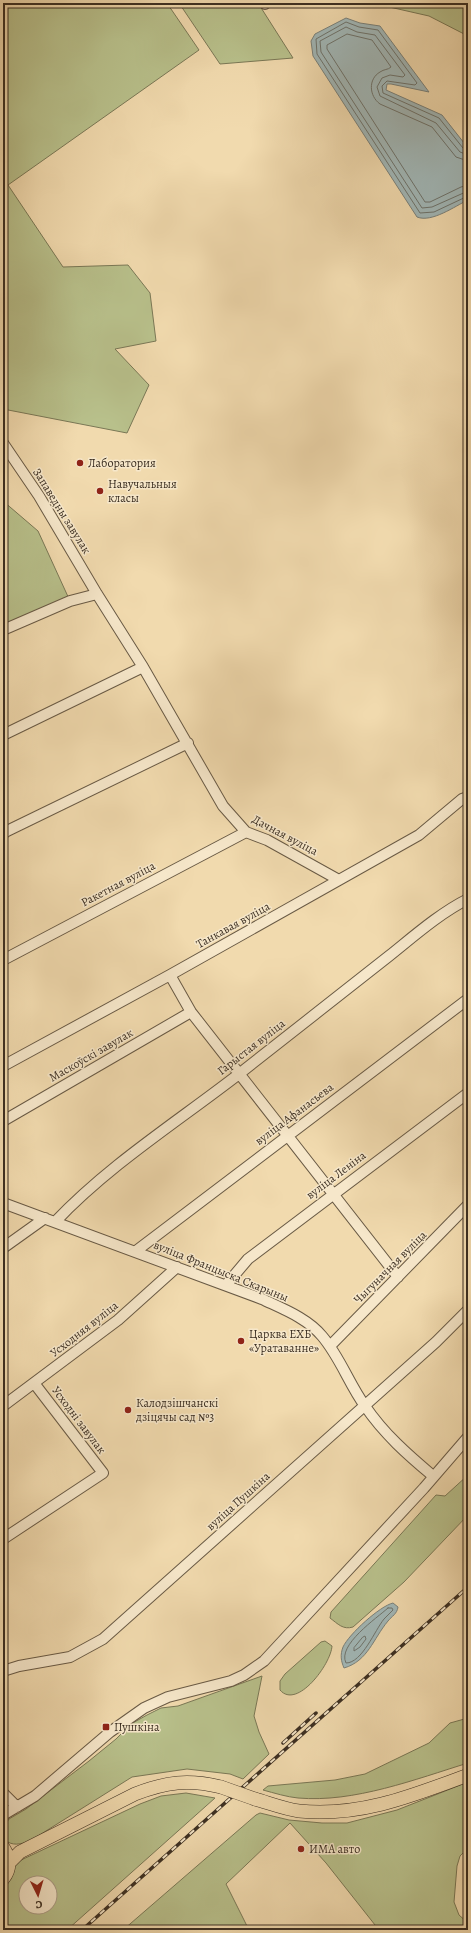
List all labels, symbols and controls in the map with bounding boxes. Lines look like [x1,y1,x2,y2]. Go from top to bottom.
place label: Лаборатория [88,455,156,471]
marker: Лаборатория [75,458,85,468]
street label: Запаведны завулак [29,465,95,557]
place label: Навучальныя класы [108,476,177,506]
marker: Навучальныя класы [95,486,105,496]
street label: Дачная вуліца [249,811,321,859]
street label: Ракетная вуліца [78,857,158,910]
street label: Танкавая вуліца [193,898,273,952]
street label: Гарыстая вуліца [214,1015,289,1079]
street label: Маскоўскі завулак [46,1024,136,1086]
street label: вуліца Афанасьева [251,1079,337,1149]
street label: вуліца Леніна [303,1147,370,1203]
street label: Чыгуначная вуліца [350,1227,430,1307]
street label: вуліца Францыска Скарыны [151,1237,291,1305]
street label: Усходняя вуліца [47,1297,122,1361]
place label: Царква ЕХБ «Уратаванне» [249,1326,319,1356]
marker: Царква ЕХБ «Уратаванне» [236,1336,246,1346]
street label: Усходні завулак [48,1383,110,1457]
place label: Калодзішчанскі дзіцячы сад №3 [135,1395,218,1425]
marker: Калодзішчанскі дзіцячы сад №3 [123,1405,133,1415]
street label: вуліца Пушкіна [203,1468,274,1534]
place label: Пушкіна [114,1719,160,1735]
marker: Пушкіна [101,1722,111,1732]
place label: ИМА авто [309,1841,360,1857]
marker: ИМА авто [296,1844,306,1854]
north arrow [18,1875,58,1915]
text: С [35,1897,43,1912]

